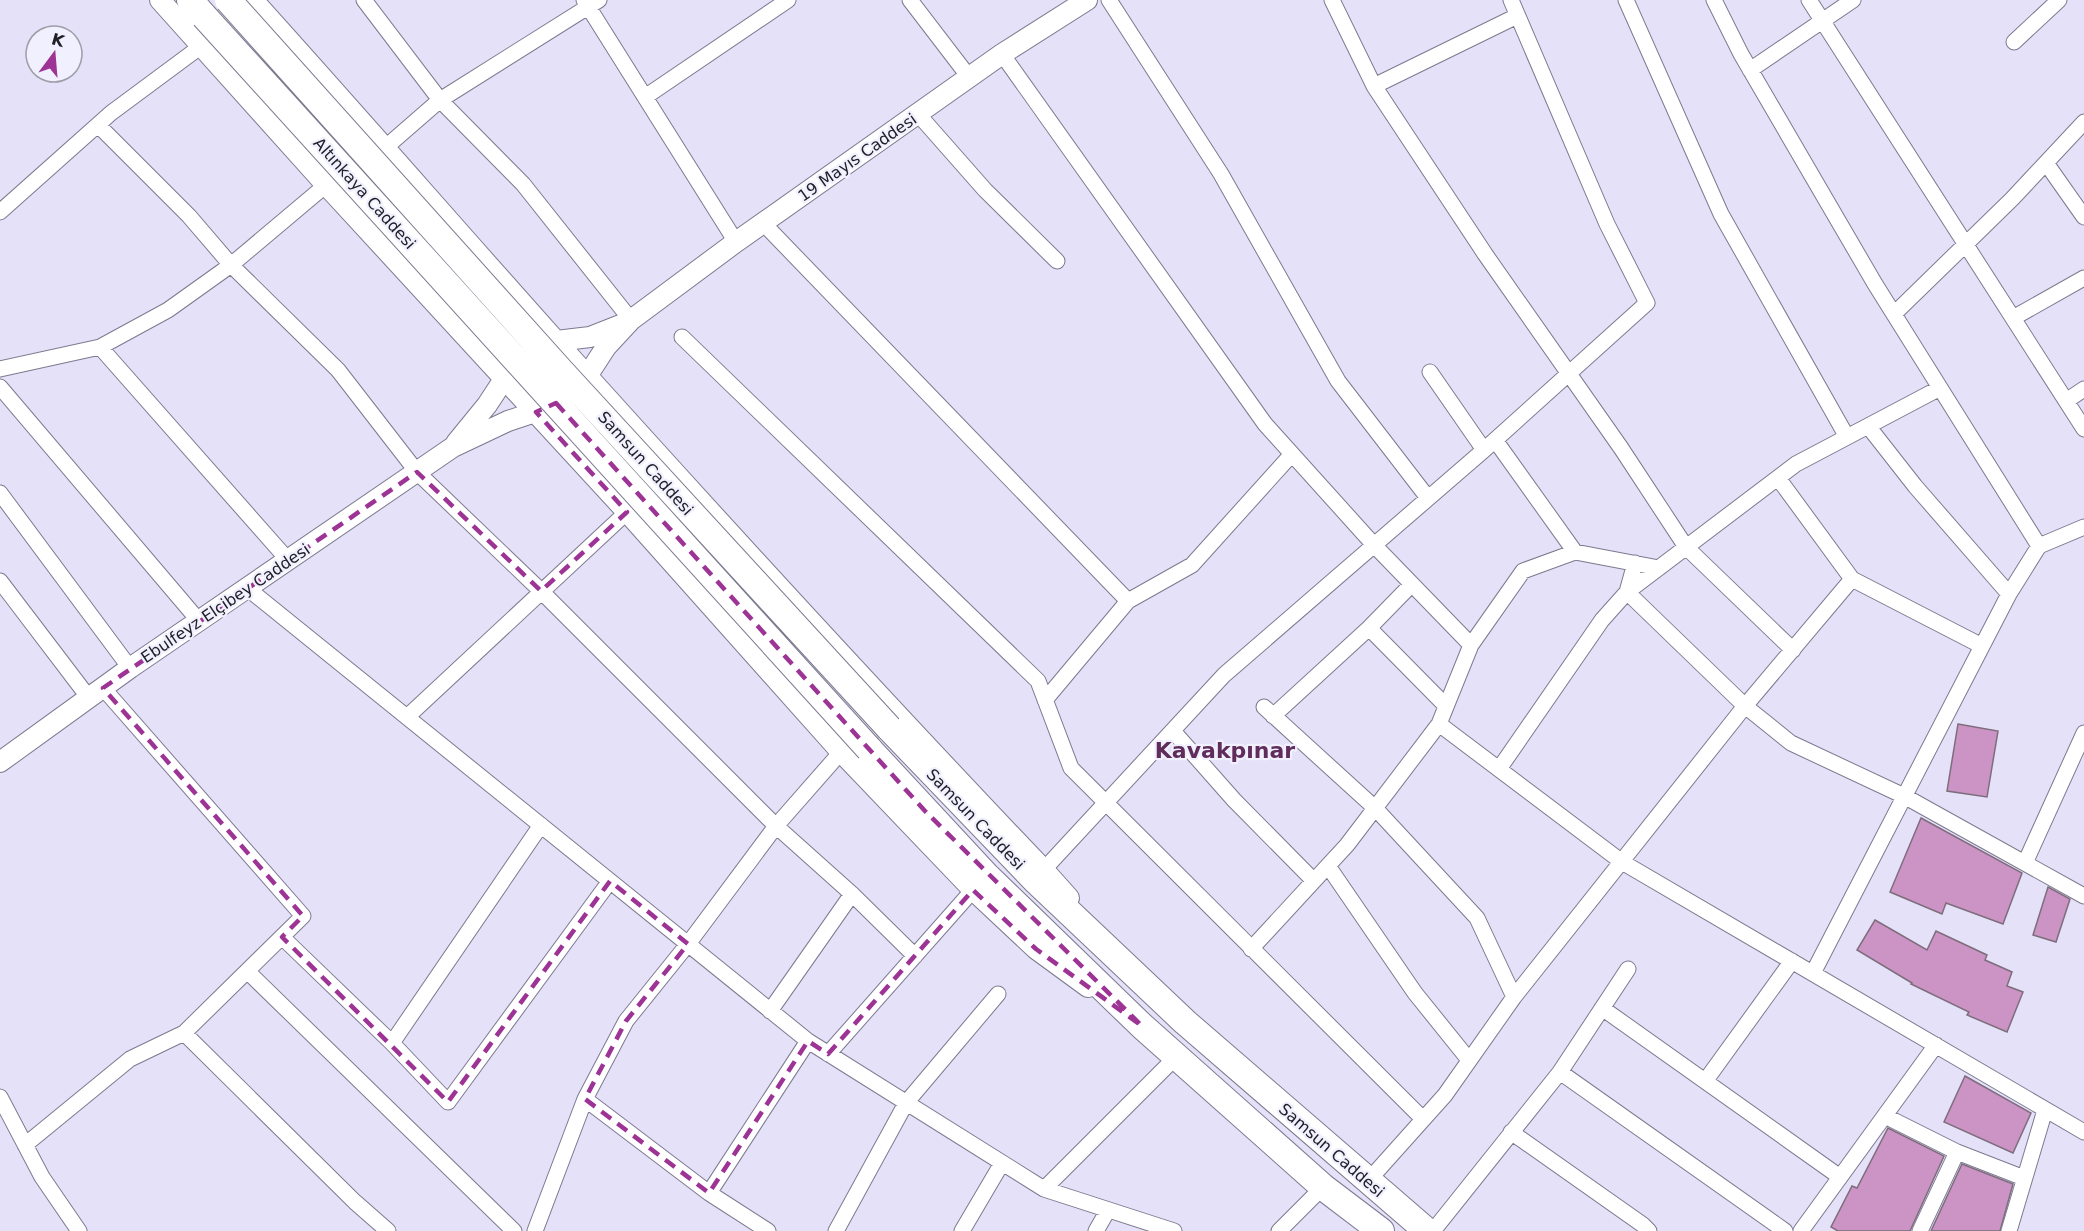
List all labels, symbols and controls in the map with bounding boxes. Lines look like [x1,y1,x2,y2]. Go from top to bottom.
north arrow [24,24,84,84]
text: K [49,29,67,51]
street label: 19 Mayıs Caddesi [794,109,920,205]
street label: Altınkaya Caddesi [310,134,420,253]
street label: Samsun Caddesi [594,407,697,519]
street label: Ebulfeyz Elçibey Caddesi [137,540,313,667]
district label: Kavakpınar [1155,738,1295,763]
street label: Samsun Caddesi [923,765,1029,874]
street label: Samsun Caddesi [1275,1100,1388,1201]

